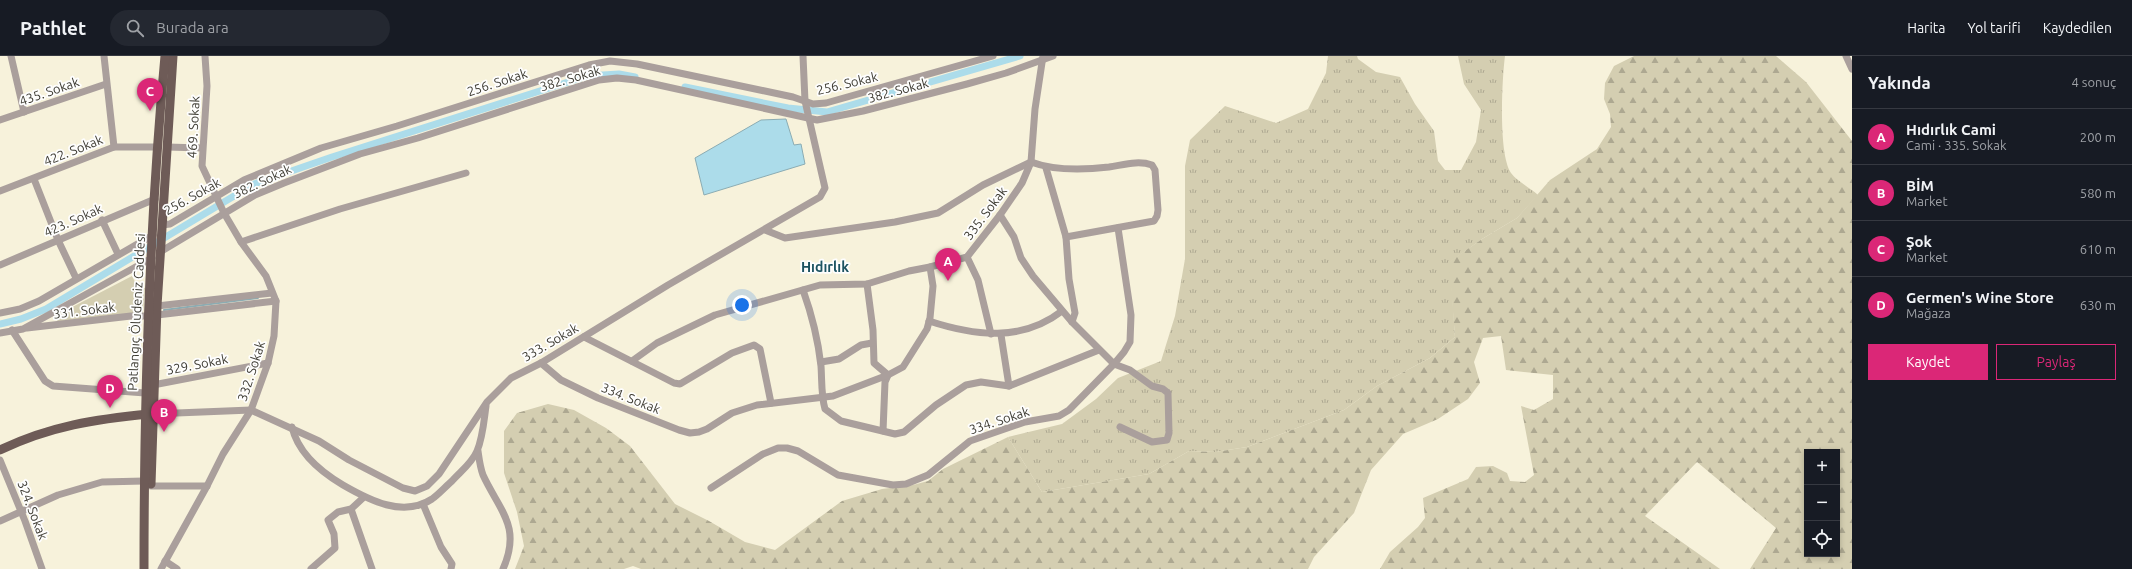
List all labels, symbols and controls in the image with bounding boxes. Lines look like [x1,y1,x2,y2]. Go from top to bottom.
search box [110,10,390,46]
text: Pathlet [20,17,86,39]
icon: search [124,17,146,39]
text: Burada ara [156,19,229,36]
text: Harita [1907,20,1945,36]
text: Yol tarifi [1967,20,2021,36]
text: Kaydedilen [2043,20,2112,36]
street label: 382. Sokak [538,63,602,93]
street label: 256. Sokak [465,66,529,98]
street label: 256. Sokak [815,69,879,97]
text: Yakında [1868,73,1931,92]
street label: 435. Sokak [17,74,81,108]
street label: 382. Sokak [866,75,930,105]
text: 4 sonuç [2072,75,2116,89]
pin: C [137,78,163,111]
street label: 469. Sokak [184,95,202,159]
text: Hıdırlık Cami [1906,121,1996,138]
text: A [1876,130,1886,144]
text: 200 m [2080,130,2116,144]
street label: 422. Sokak [41,132,105,168]
text: Cami · 335. Sokak [1906,138,2007,152]
street label: 382. Sokak [231,161,294,201]
street label: 256. Sokak [161,175,223,217]
text: BİM [1906,177,1934,194]
street label: 335. Sokak [961,184,1010,242]
text: B [1877,186,1885,200]
text: 580 m [2080,186,2116,200]
text: Market [1906,194,1948,208]
street label: 423. Sokak [42,201,105,239]
street label: Patlangıç Öludeniz Caddesi [124,233,147,391]
text: Şok [1906,233,1932,250]
text: C [1877,242,1885,256]
text: 610 m [2080,242,2116,256]
pin: A [935,248,961,281]
text: Market [1906,250,1948,264]
district label: Hıdırlık [801,259,849,275]
text: Germen's Wine Store [1906,289,2054,306]
your location [732,295,752,315]
text: D [1876,298,1886,312]
text: 630 m [2080,298,2116,312]
street label: 331. Sokak [52,299,116,321]
text: Mağaza [1906,306,1951,320]
street label: 333. Sokak [519,320,581,364]
street label: 332. Sokak [235,339,267,403]
button: Kaydet [1868,344,1988,380]
button: Paylaş [1996,344,2116,380]
street label: 329. Sokak [165,351,229,377]
pin: D [97,375,123,408]
street label: 334. Sokak [599,380,663,416]
pin: B [151,399,177,432]
street label: 334. Sokak [967,404,1031,436]
map controls [1804,449,1840,557]
button: + [1804,449,1840,485]
street label: 324. Sokak [15,478,51,542]
button: − [1804,485,1840,521]
button: locate [1804,521,1840,557]

